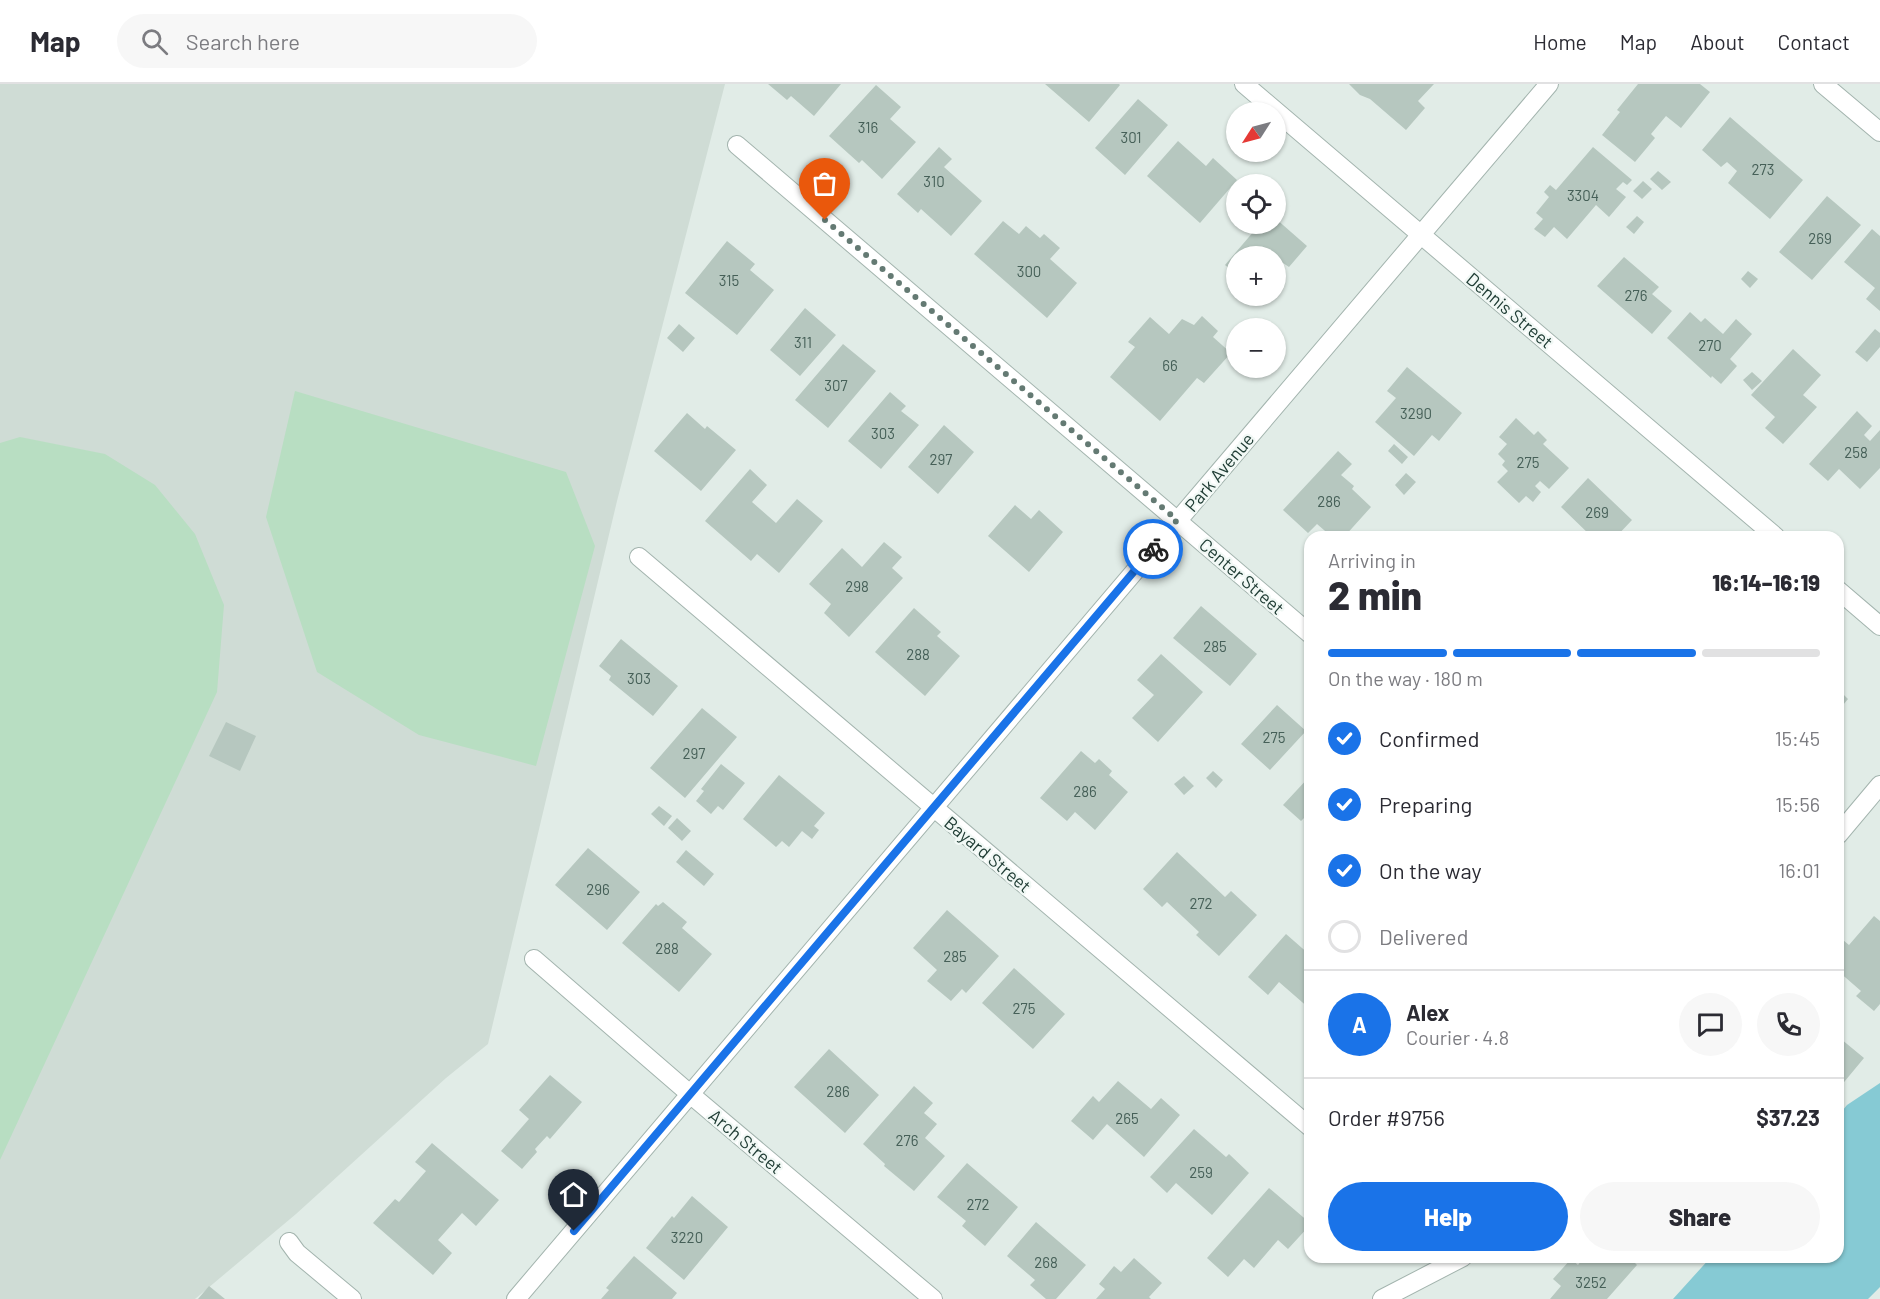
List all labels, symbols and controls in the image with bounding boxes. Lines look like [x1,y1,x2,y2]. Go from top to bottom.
search box [117,14,537,68]
text: Map [30,24,81,58]
icon: search [138,25,171,58]
text: Search here [186,28,300,54]
text: Home [1533,29,1587,54]
text: Map [1620,29,1657,54]
text: About [1690,29,1745,54]
text: Contact [1778,29,1850,54]
north arrow [1226,102,1286,162]
map controls [1226,102,1286,378]
house number: 316 [858,118,878,136]
house number: 301 [1120,128,1142,146]
pin [799,158,850,220]
house number: 273 [1752,160,1774,178]
icon: bag [808,167,841,200]
house number: 310 [923,172,945,190]
button: locate [1226,174,1286,234]
house number: 3304 [1567,186,1599,204]
house number: 269 [1808,229,1832,247]
button: + [1226,246,1286,306]
house number: 300 [1017,262,1041,280]
street label: Dennis Street [1462,267,1558,353]
house number: 315 [719,271,739,289]
house number: 276 [1625,286,1647,304]
button: − [1226,318,1286,378]
house number: 311 [794,333,812,351]
house number: 270 [1698,336,1722,354]
house number: 66 [1162,356,1178,374]
house number: 307 [824,376,848,394]
house number: 3290 [1400,404,1432,422]
house number: 303 [871,424,895,442]
street label: Park Avenue [1180,428,1258,516]
house number: 258 [1844,443,1868,461]
house number: 297 [930,450,952,468]
house number: 275 [1517,453,1539,471]
house number: 286 [1317,492,1341,510]
house number: 269 [1585,503,1609,521]
courier [1123,519,1183,579]
icon: bike [1137,533,1170,566]
street label: Center Street [1195,533,1289,619]
text: Arriving in [1328,548,1416,572]
text: 16:14–16:19 [1712,569,1820,595]
text: 2 min [1328,571,1422,618]
house number: 298 [845,577,869,595]
house number: 285 [1203,637,1227,655]
house number: 288 [906,645,930,663]
text: On the way · 180 m [1328,666,1483,690]
house number: 303 [627,669,651,687]
icon: check [1328,722,1361,755]
text: Confirmed [1379,725,1479,751]
text: 15:45 [1775,726,1820,750]
house number: 275 [1263,728,1285,746]
house number: 297 [683,744,705,762]
house number: 286 [1073,782,1097,800]
icon: check [1328,788,1361,821]
text: Preparing [1379,791,1472,817]
text: 15:56 [1775,792,1820,816]
street label: Bayard Street [940,811,1036,897]
icon: check [1328,854,1361,887]
text: On the way [1379,857,1482,883]
text: 16:01 [1778,858,1820,882]
house number: 296 [586,880,610,898]
house number: 272 [1189,894,1213,912]
text: Delivered [1379,923,1468,949]
house number: 288 [655,939,679,957]
house number: 285 [943,947,967,965]
button: chat [1679,993,1742,1056]
button: phone [1757,993,1820,1056]
house number: 275 [1013,999,1035,1017]
text: Alex [1406,999,1449,1025]
text: A [1352,1011,1367,1037]
text: Courier · 4.8 [1406,1025,1509,1049]
house number: 286 [826,1082,850,1100]
street label: Arch Street [705,1104,787,1178]
text: Order #9756 [1328,1104,1445,1130]
text: $37.23 [1756,1104,1820,1130]
house number: 265 [1115,1109,1139,1127]
house number: 276 [896,1131,918,1149]
house number: 259 [1189,1163,1213,1181]
pin [548,1169,599,1231]
icon: home [557,1178,590,1211]
button: Help [1328,1182,1568,1251]
button: Share [1580,1182,1820,1251]
house number: 272 [966,1195,990,1213]
house number: 3220 [671,1228,703,1246]
house number: 268 [1034,1253,1058,1271]
house number: 3252 [1575,1273,1607,1291]

